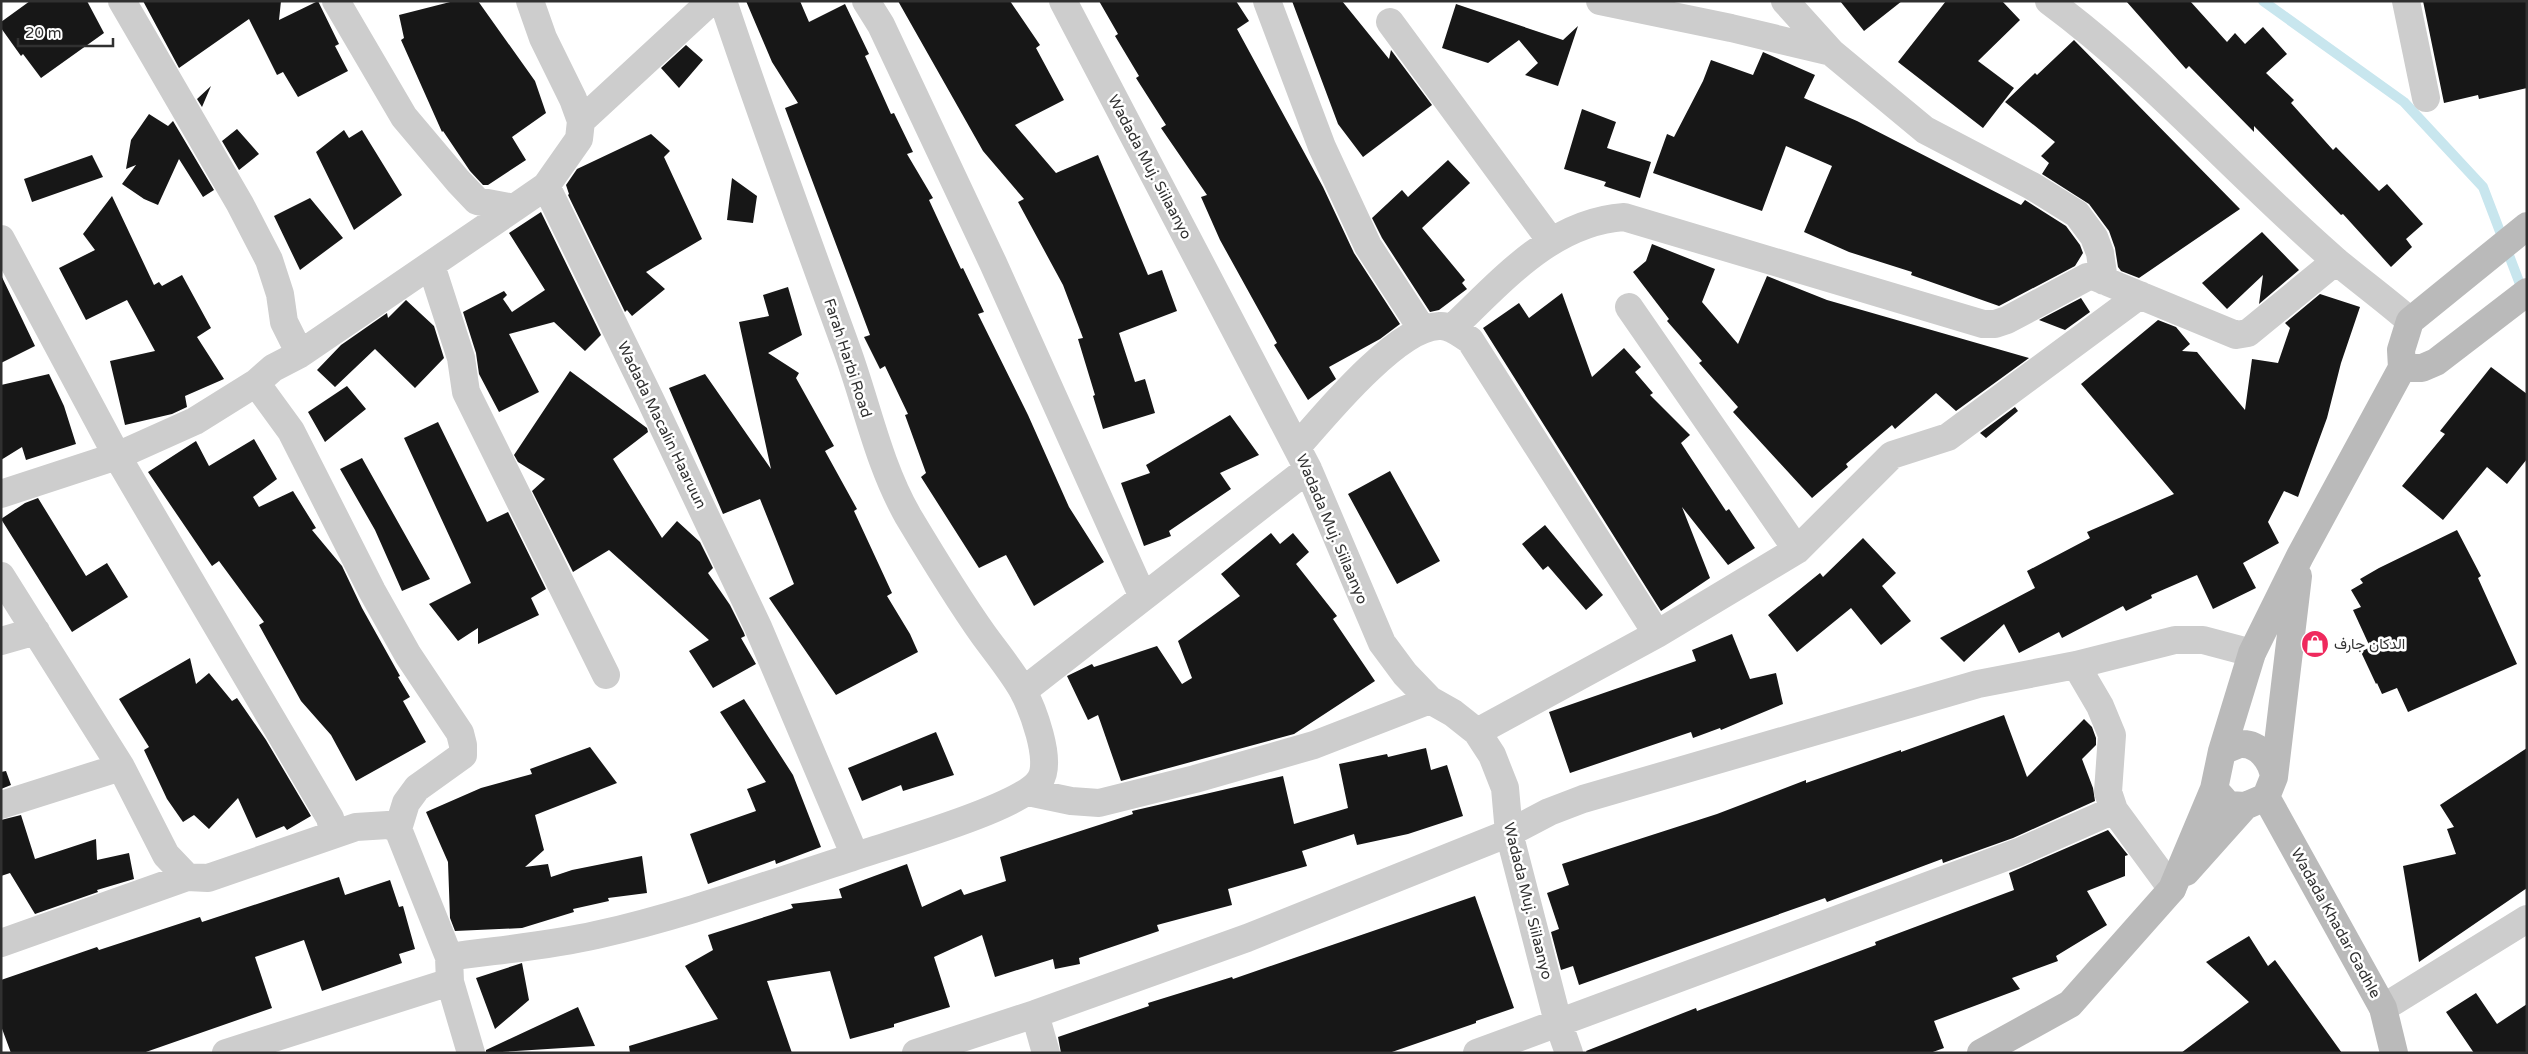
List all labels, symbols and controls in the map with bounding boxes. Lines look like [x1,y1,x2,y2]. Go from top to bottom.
scale bar [18,15,112,47]
text: 20 m [25,24,62,42]
street label: Wadada Muj. Siilaanyo [1104,92,1196,242]
street label: Farah Harbi Road [820,296,876,420]
street label: Wadada Macalin Haaruun [614,338,710,512]
street label: Wadada Muj. Siilaanyo [1292,451,1372,607]
shop icon: الدكان جارف [2300,629,2330,659]
place label: الدكان جارف [2334,635,2405,653]
street label: Wadada Muj. Siilaanyo [1500,821,1556,981]
street label: Wadada Khadar Gadhle [2287,845,2385,1001]

